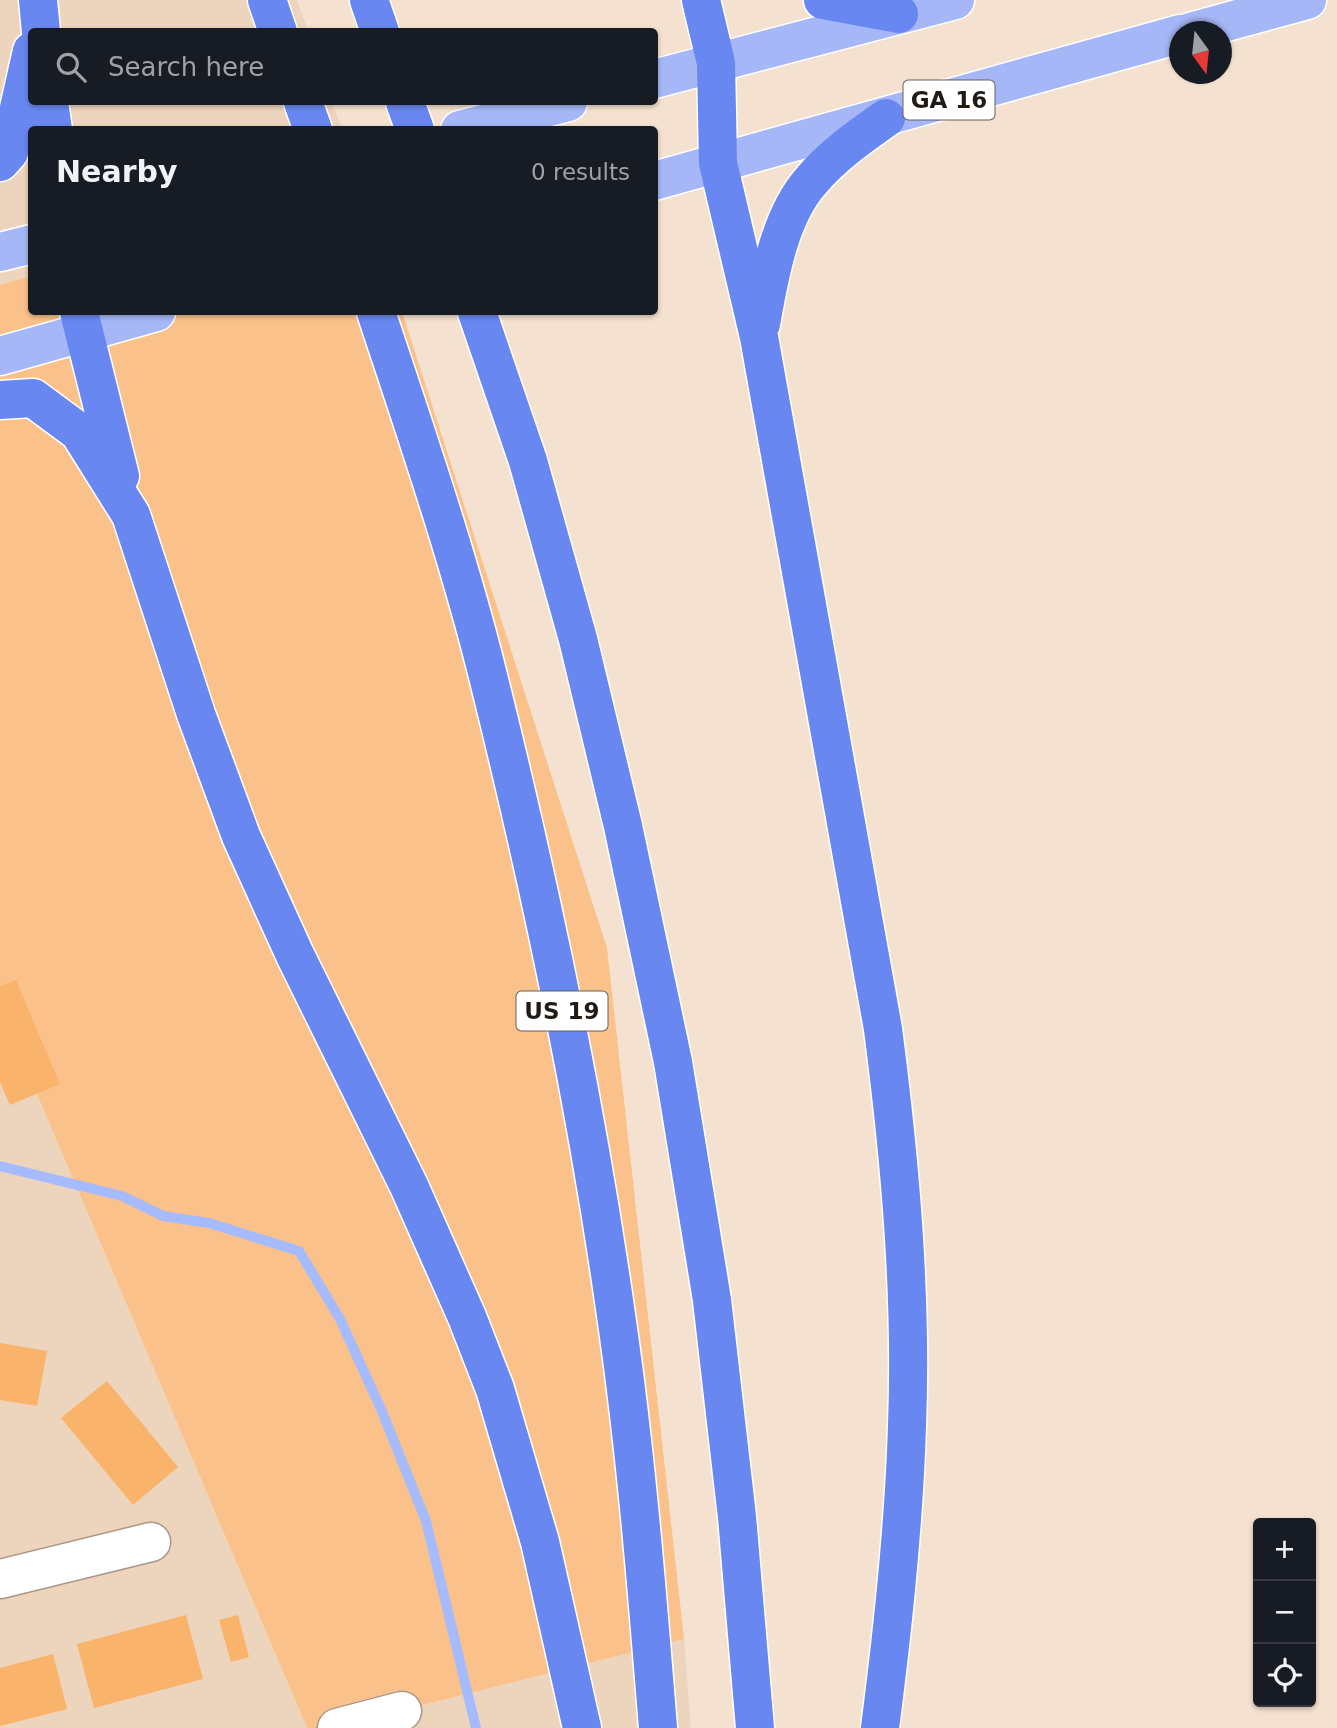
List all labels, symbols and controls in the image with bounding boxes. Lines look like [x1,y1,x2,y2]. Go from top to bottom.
north arrow [1169,21,1232,84]
search box [28,28,658,105]
icon: search [52,48,90,86]
text: Search here [108,52,264,82]
road number: GA 16 [904,80,995,120]
text: Nearby [56,154,178,189]
text: 0 results [531,159,630,185]
road number: US 19 [516,992,608,1030]
map controls [1253,1518,1316,1707]
button: + [1253,1518,1316,1581]
button: − [1253,1581,1316,1644]
button: locate [1253,1644,1316,1707]

